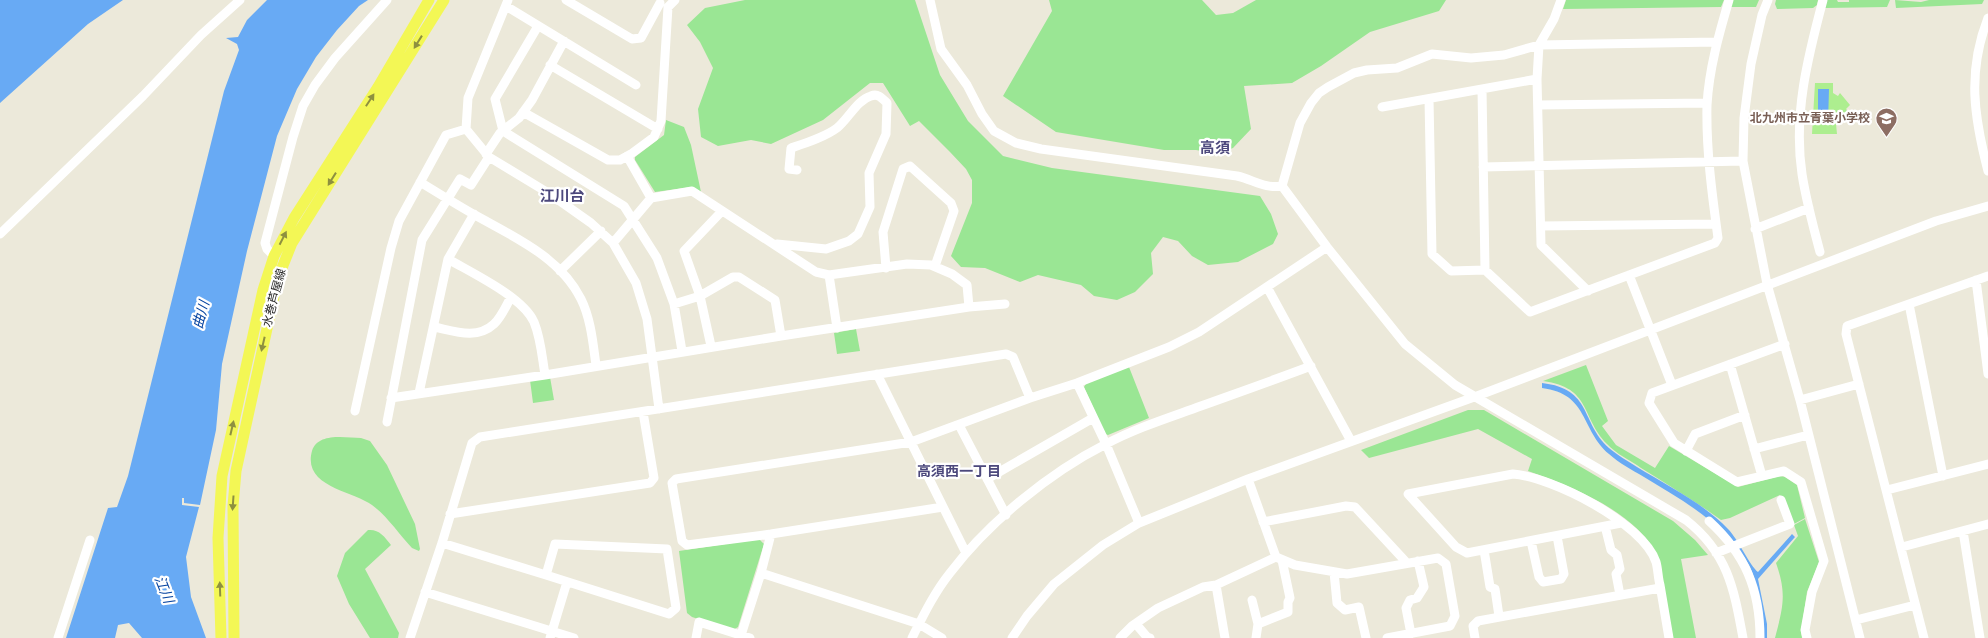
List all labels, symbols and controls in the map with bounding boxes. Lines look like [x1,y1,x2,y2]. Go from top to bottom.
one-way arrow [414,35,423,48]
one-way arrow [365,94,375,107]
school or university icon: 北九州市立青葉小学校 [1874,107,1898,138]
place label: 北九州市立青葉小学校 [1750,111,1870,127]
district label: 高須 [1200,140,1230,159]
one-way arrow [327,173,337,186]
district label: 江川台 [539,188,585,207]
one-way arrow [279,231,287,245]
street label: 水巻芦屋線 [260,267,290,329]
water label: 曲川 [190,297,214,331]
one-way arrow [259,336,267,351]
one-way arrow [228,421,236,436]
district label: 高須西一丁目 [917,464,1001,481]
one-way arrow [229,495,237,511]
water label: 江川 [150,574,177,608]
one-way arrow [216,581,224,597]

